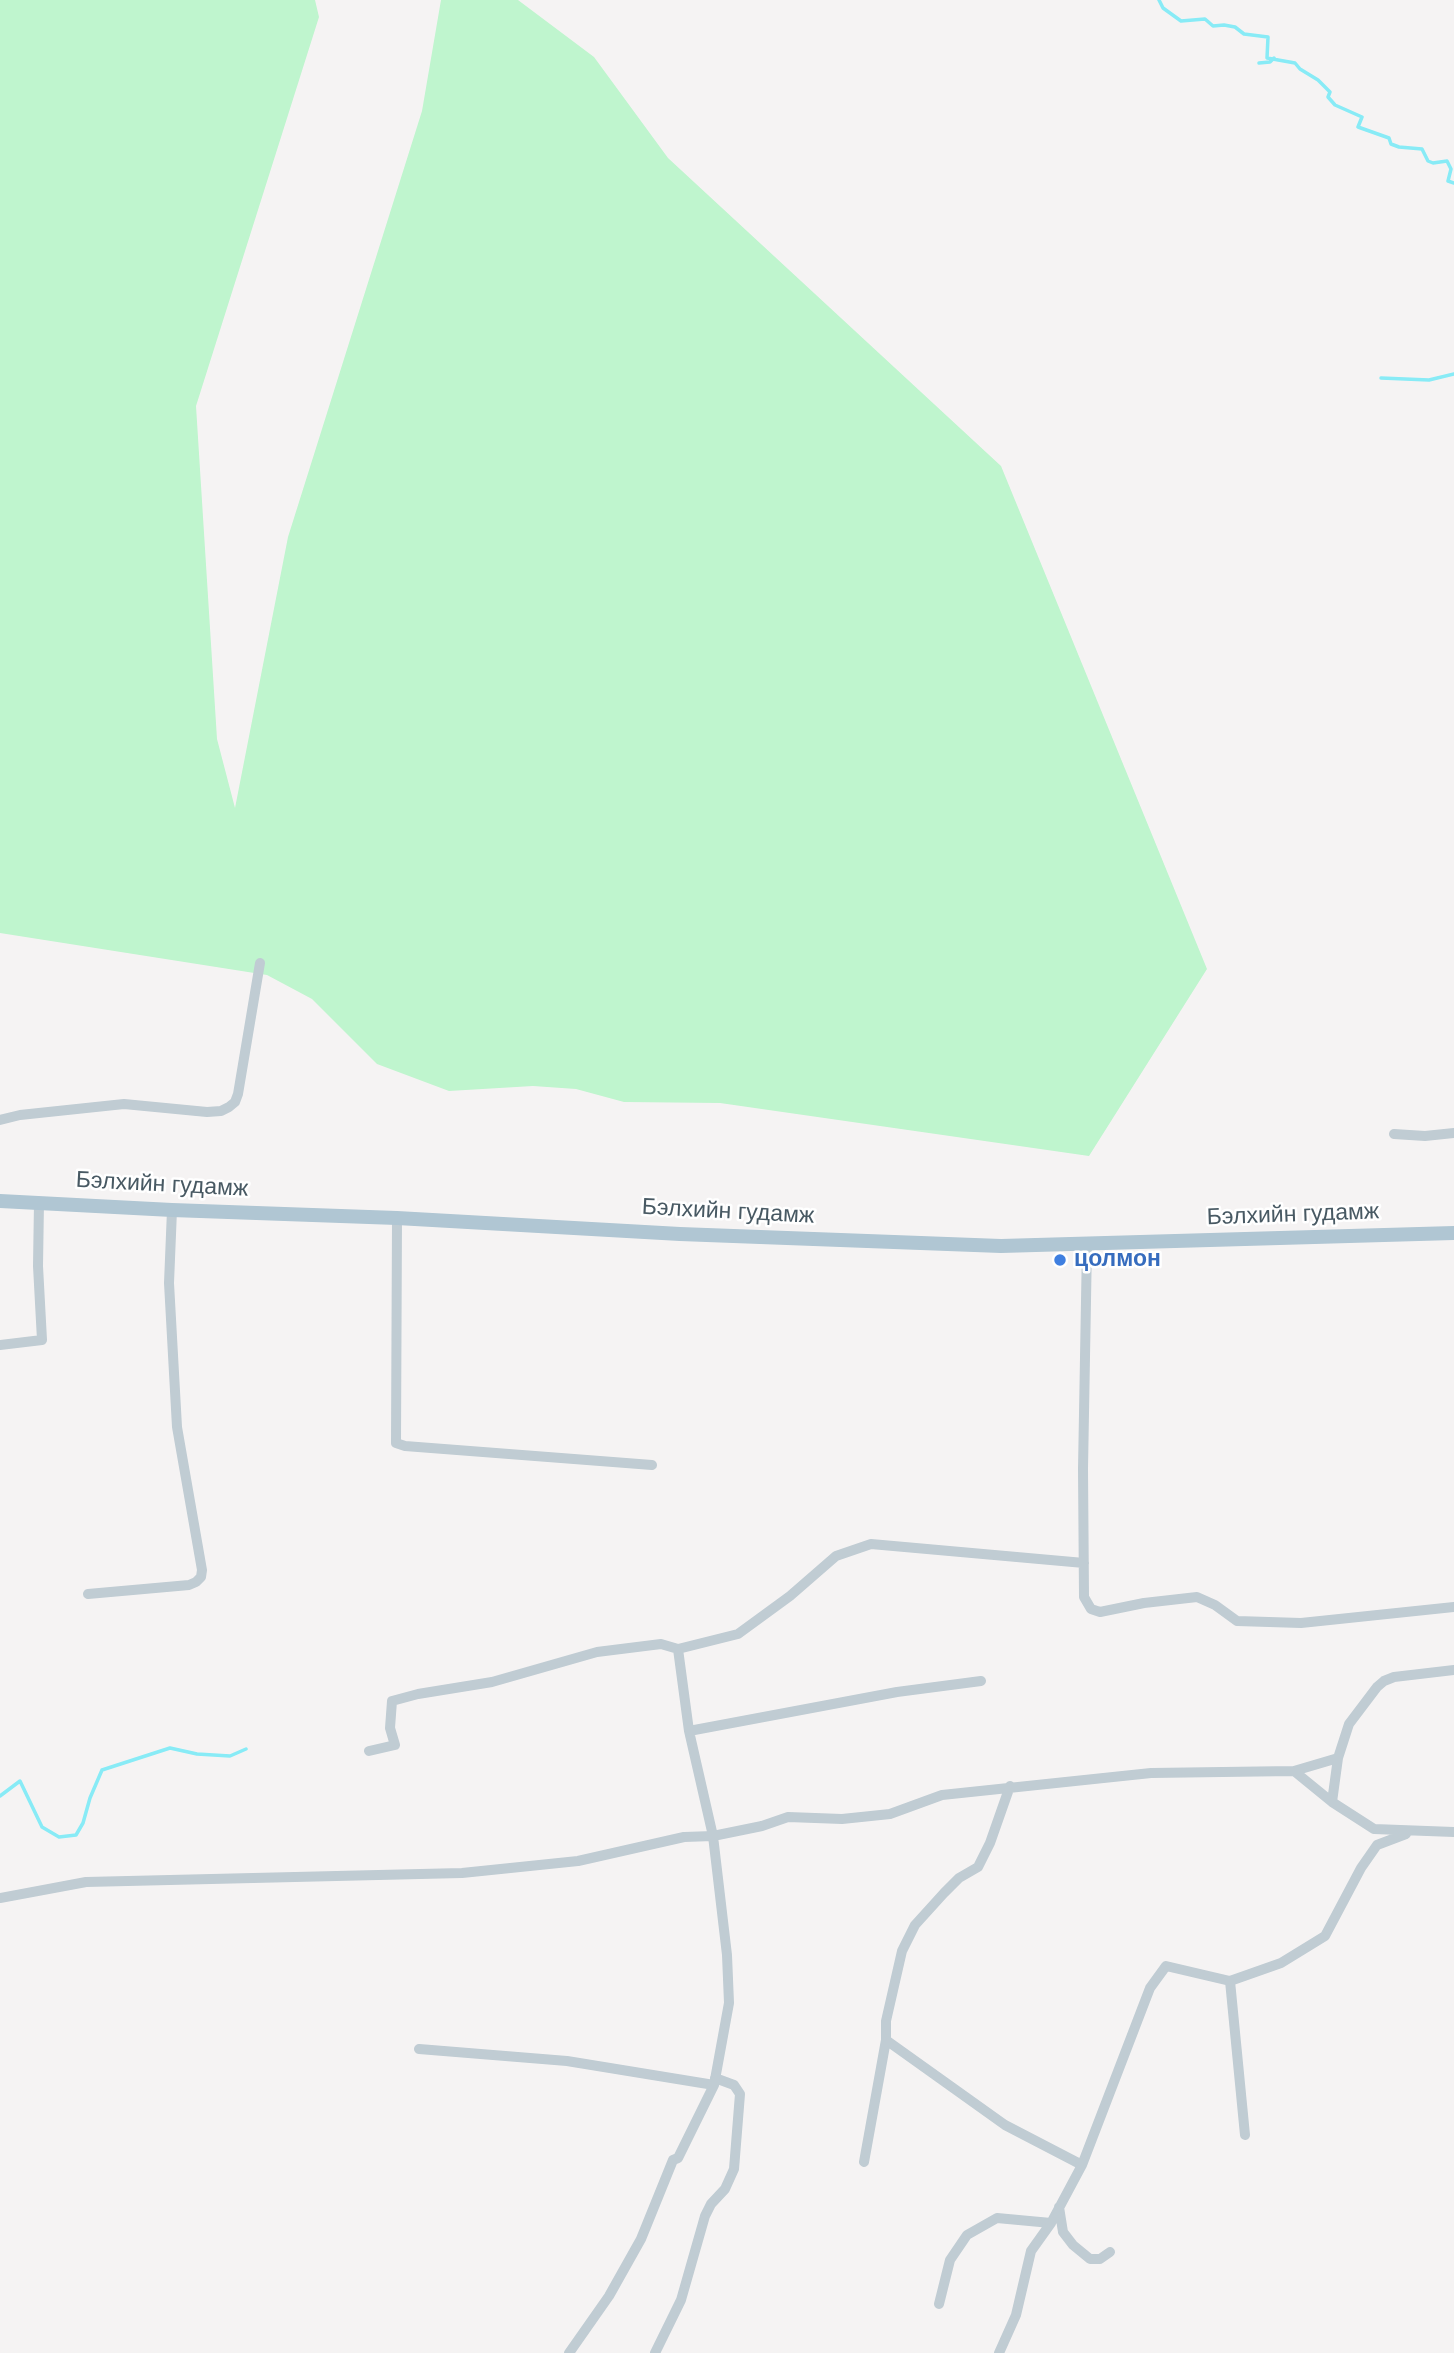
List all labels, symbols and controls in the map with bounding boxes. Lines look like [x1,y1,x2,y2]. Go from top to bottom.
street label: Бэлхийн гудамж [75,1167,249,1203]
street label: Бэлхийн гудамж [641,1194,815,1230]
street label: Бэлхийн гудамж [1206,1198,1380,1232]
place label: цолмон [1074,1246,1161,1274]
marker: цолмон [1052,1252,1068,1268]

